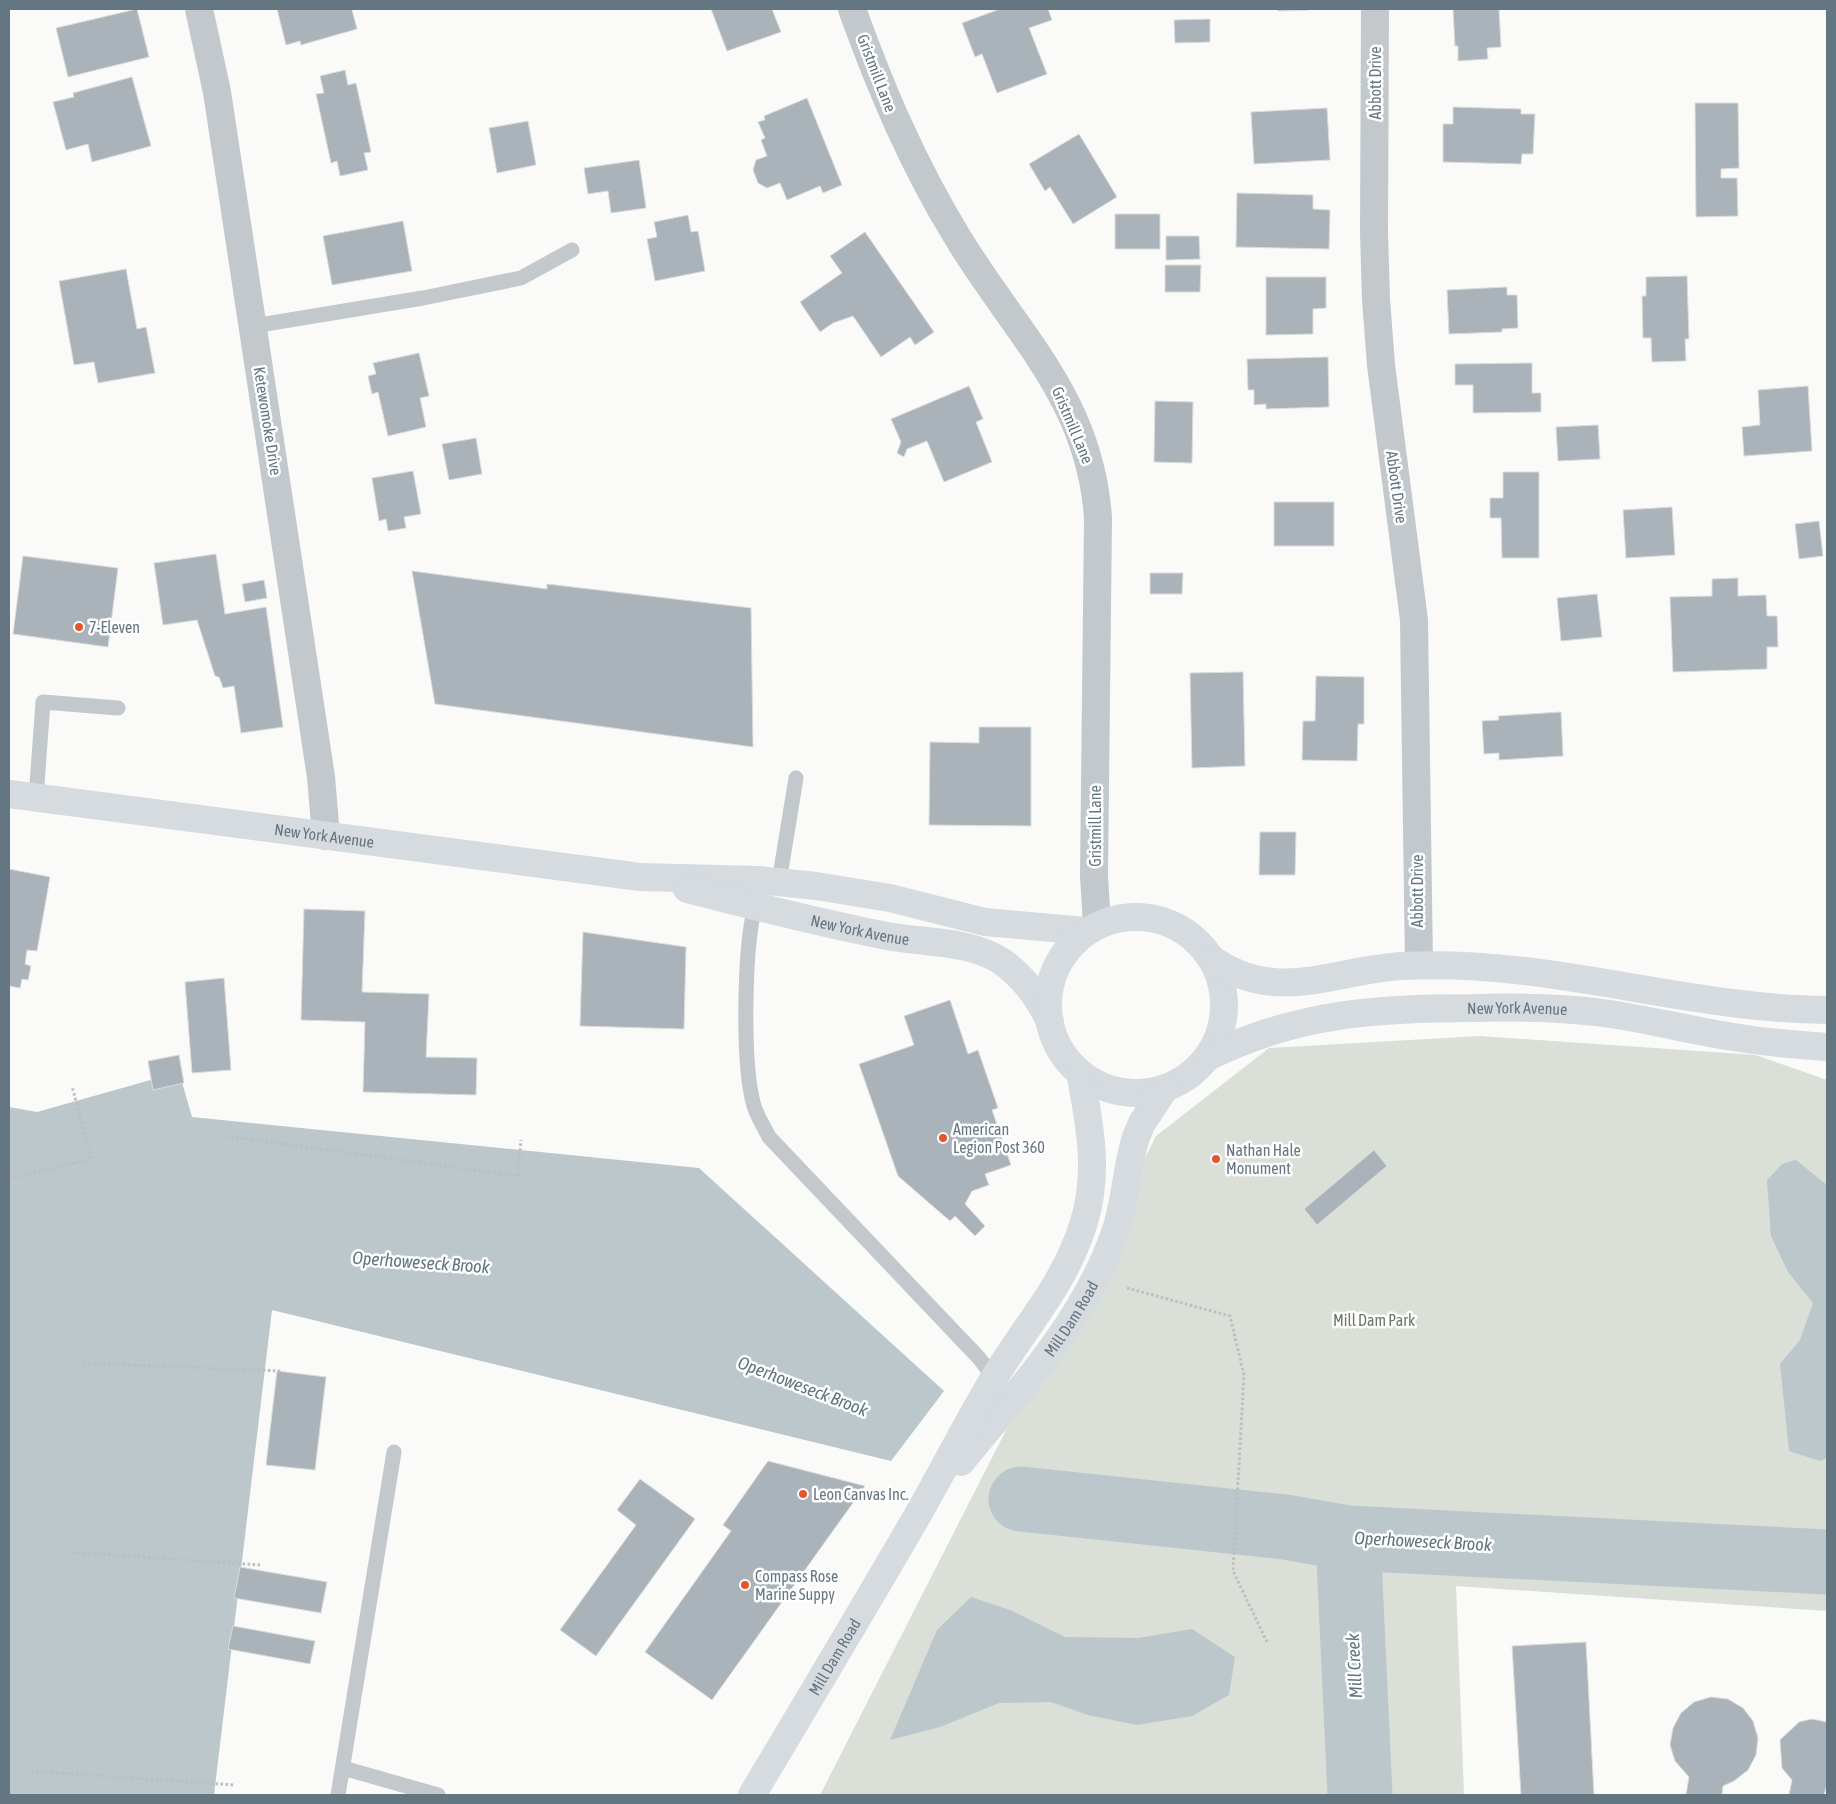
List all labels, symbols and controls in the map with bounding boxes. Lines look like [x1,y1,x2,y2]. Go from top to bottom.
street label: Gristmill Lane [854,32,900,114]
street label: Abbott Drive [1366,47,1384,120]
street label: Ketewomoke Drive [251,366,285,476]
street label: Gristmill Lane [1049,384,1097,466]
street label: Abbott Drive [1383,450,1411,524]
place label: 7-Eleven [89,618,140,636]
marker: 7-Eleven [73,621,85,633]
street label: Gristmill Lane [1086,785,1104,867]
street label: New York Avenue [273,820,375,851]
street label: Abbott Drive [1408,855,1426,928]
street label: New York Avenue [809,911,910,948]
street label: New York Avenue [1467,999,1568,1018]
place label: American Legion Post 360 [953,1120,1045,1157]
marker: American Legion Post 360 [937,1132,949,1144]
place label: Nathan Hale Monument [1226,1141,1301,1177]
marker: Nathan Hale Monument [1210,1153,1222,1165]
water label: Operhoweseck Brook [352,1247,491,1277]
street label: Mill Dam Road [1040,1278,1102,1360]
park label: Mill Dam Park [1333,1311,1415,1329]
water label: Operhoweseck Brook [735,1352,872,1421]
place label: Leon Canvas Inc. [813,1485,909,1503]
marker: Leon Canvas Inc. [797,1488,809,1500]
water label: Operhoweseck Brook [1354,1527,1493,1555]
place label: Compass Rose Marine Suppy [755,1567,838,1604]
marker: Compass Rose Marine Suppy [739,1579,751,1591]
street label: Mill Dam Road [805,1615,864,1698]
water label: Mill Creek [1342,1632,1366,1699]

